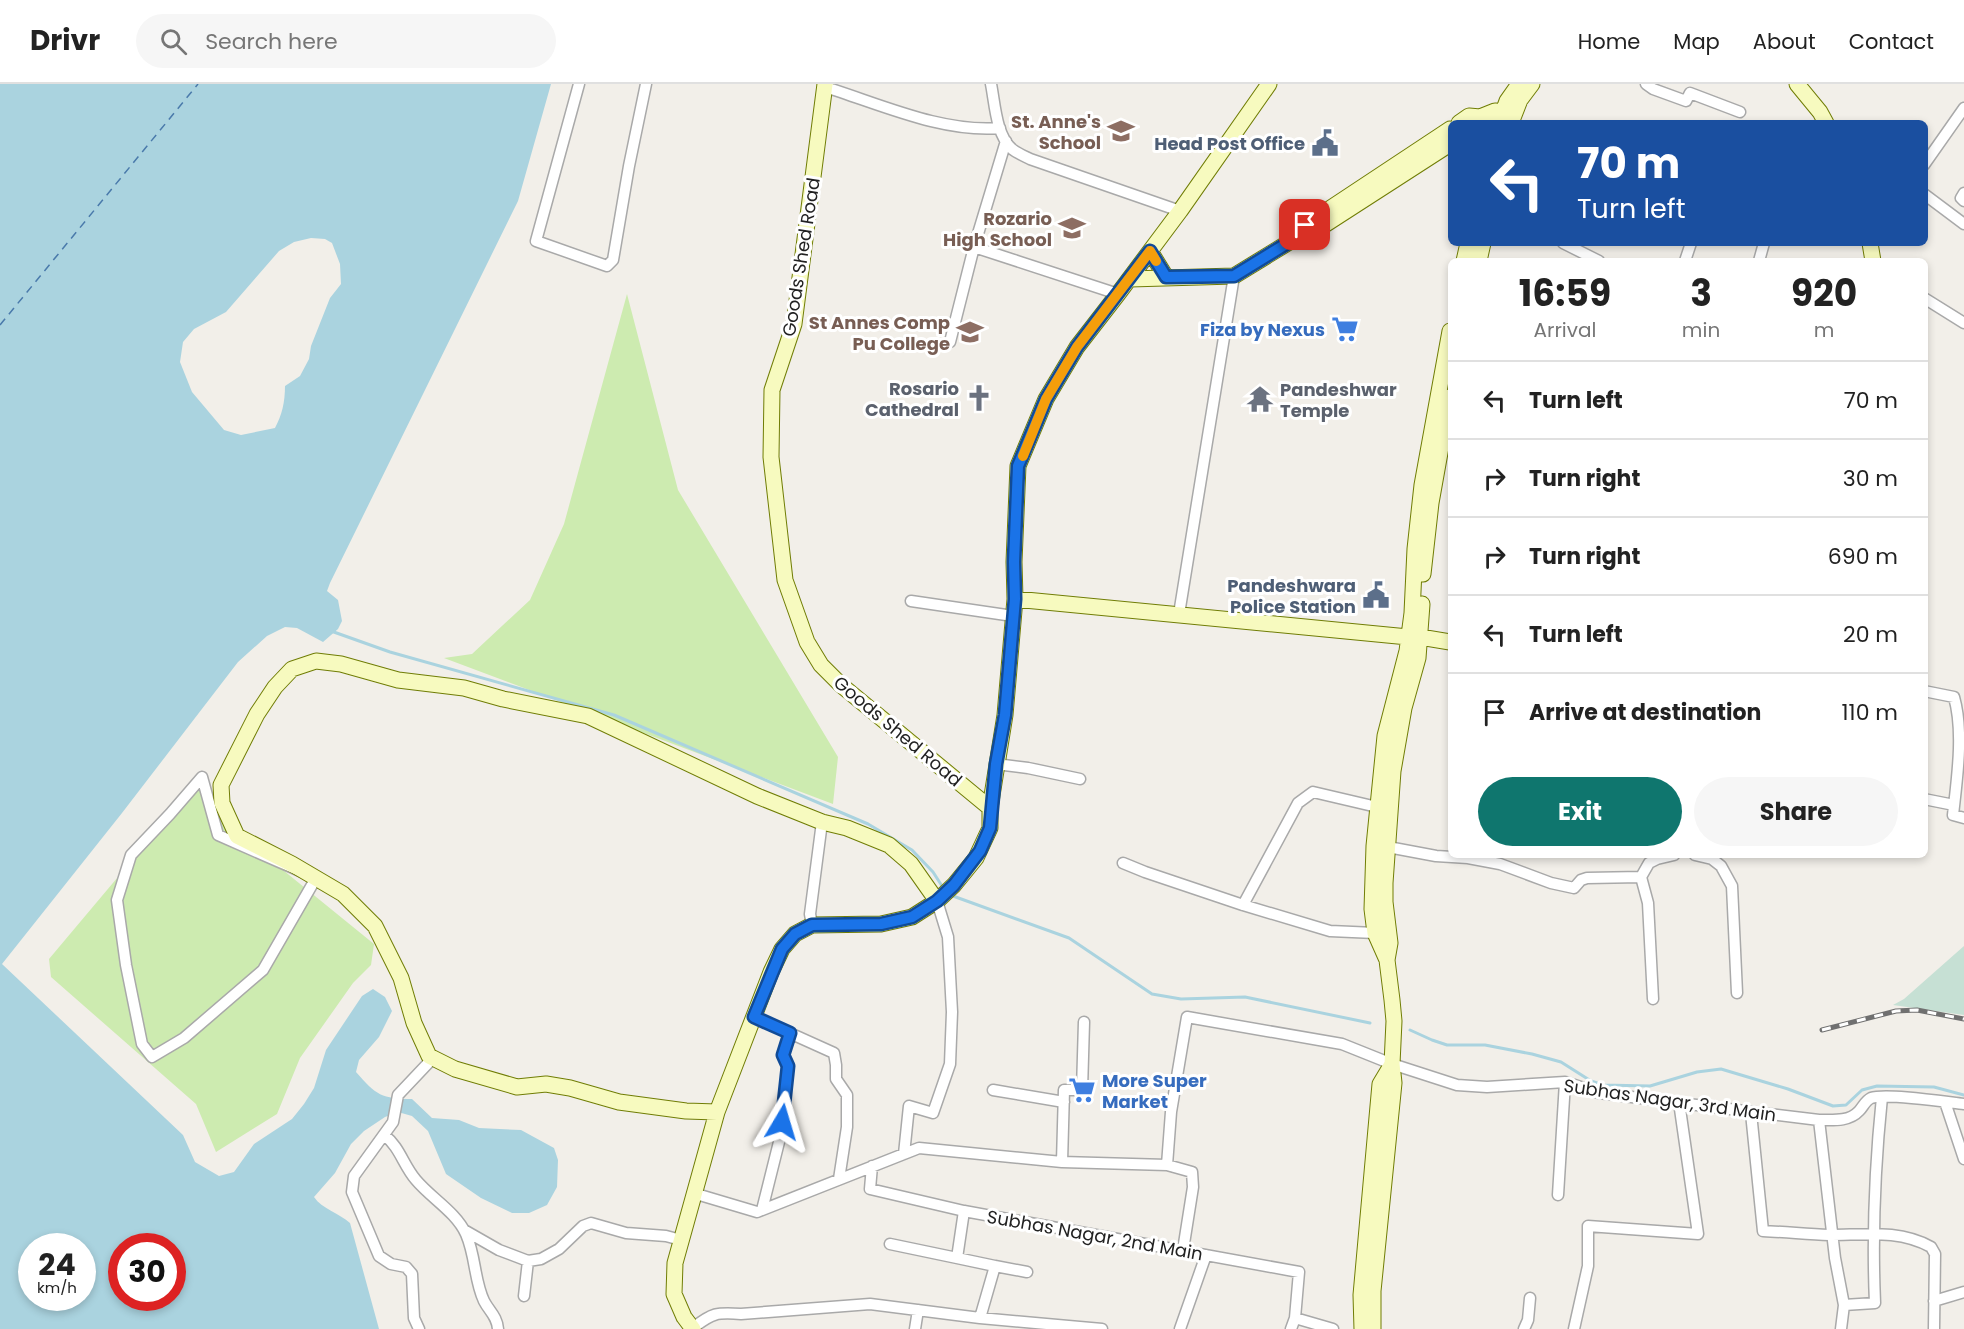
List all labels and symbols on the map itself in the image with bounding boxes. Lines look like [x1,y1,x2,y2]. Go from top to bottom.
place label: St. Anne's School [1011,109,1101,155]
school or university icon: St. Anne's School [1106,116,1136,146]
public building icon: Head Post Office [1310,128,1340,158]
place label: Head Post Office [1154,131,1305,156]
street label: Goods Shed Road [776,176,826,338]
pin [1279,199,1330,250]
place label: Rozario High School [943,206,1052,252]
school or university icon: Rozario High School [1057,213,1087,243]
place label: St Annes Comp Pu College [809,310,950,356]
supermarket icon: Fiza by Nexus [1330,314,1360,344]
school or university icon: St Annes Comp Pu College [955,317,985,347]
place label: Fiza by Nexus [1200,317,1325,342]
place label: Rosario Cathedral [865,376,959,422]
place label: Pandeshwar Temple [1280,377,1397,423]
church icon: Rosario Cathedral [964,383,994,413]
temple icon: Pandeshwar Temple [1245,384,1275,414]
place label: Pandeshwara Police Station [1227,573,1356,619]
public building icon: Pandeshwara Police Station [1361,580,1391,610]
street label: Goods Shed Road [829,670,967,792]
place label: More Super Market [1102,1068,1207,1114]
street label: Subhas Nagar, 3rd Main [1562,1073,1778,1127]
supermarket icon: More Super Market [1067,1075,1097,1105]
position arrow [750,1090,814,1154]
street label: Subhas Nagar, 2nd Main [985,1204,1205,1266]
speed limit sign: 30 [108,1233,186,1311]

